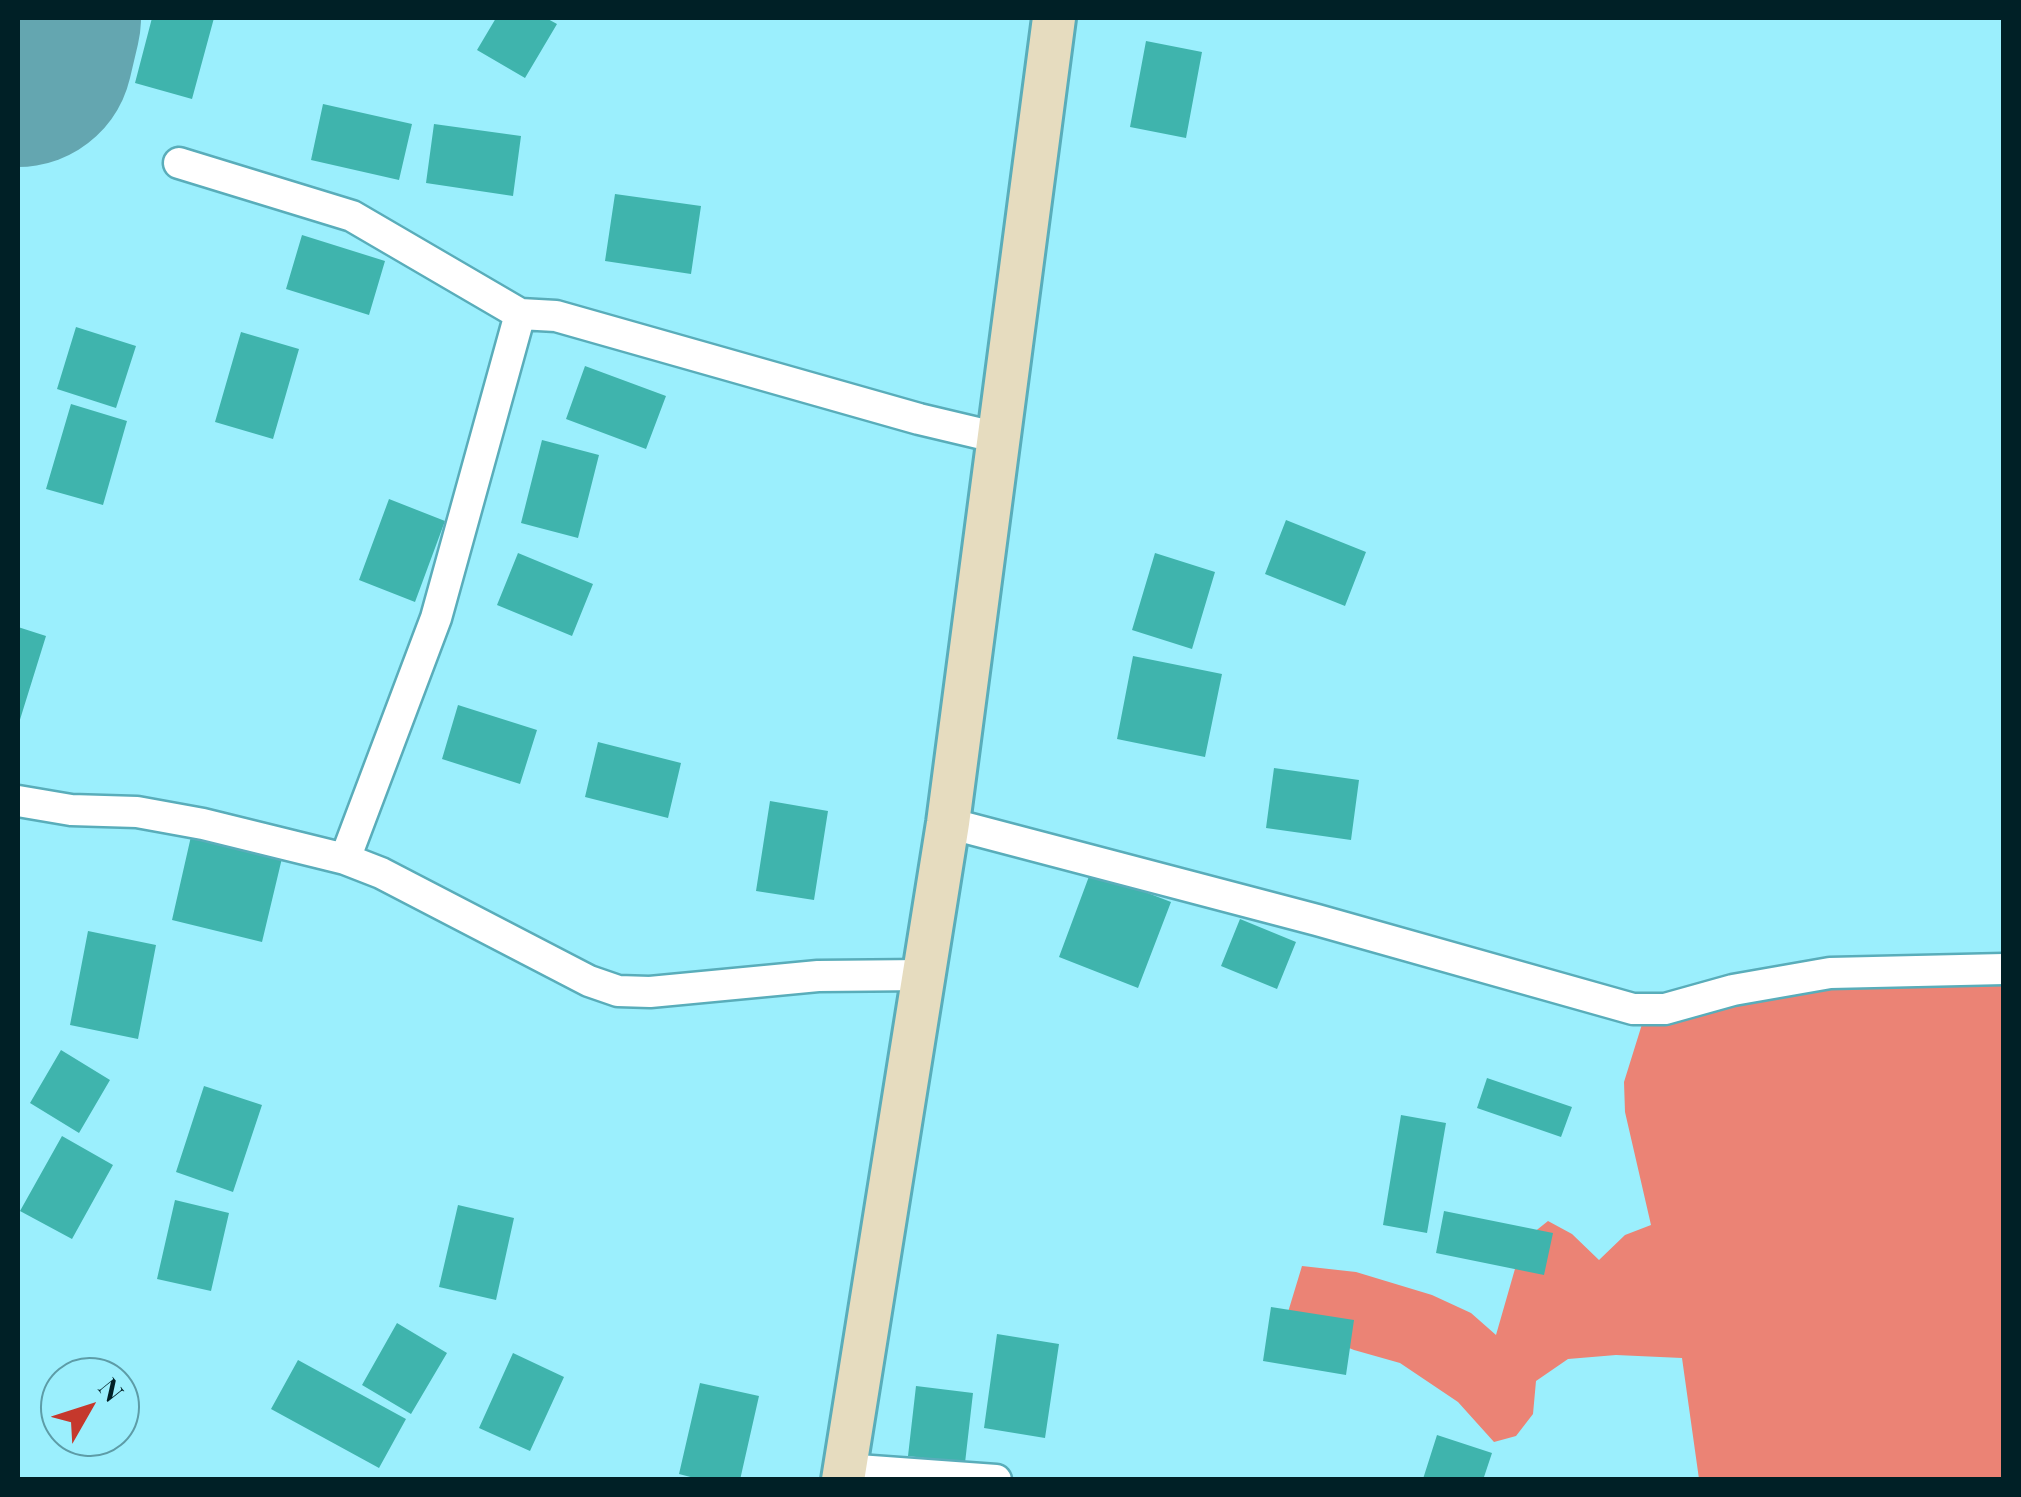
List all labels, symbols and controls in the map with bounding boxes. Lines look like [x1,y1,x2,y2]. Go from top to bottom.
north arrow [40,1357,140,1457]
text: N [91,1370,133,1409]

